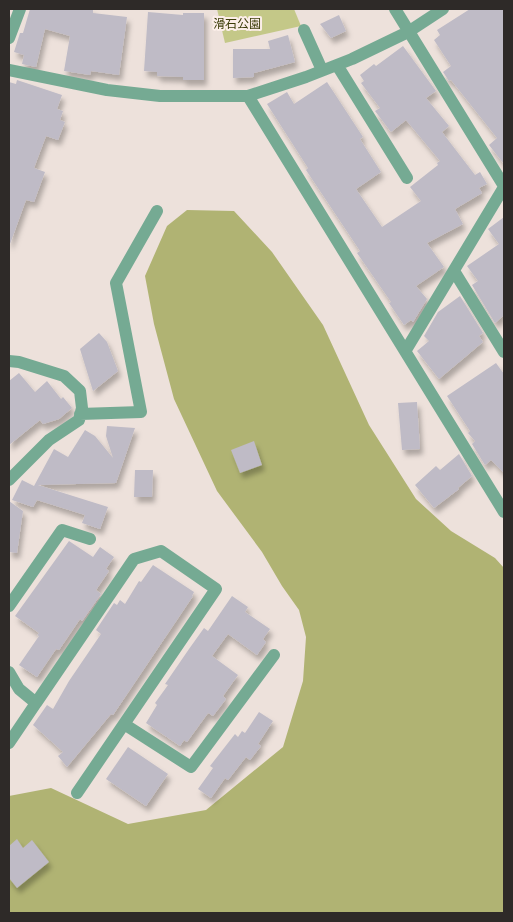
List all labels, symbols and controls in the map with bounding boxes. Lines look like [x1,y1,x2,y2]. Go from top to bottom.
park label: 滑石公園 [213,17,261,31]

